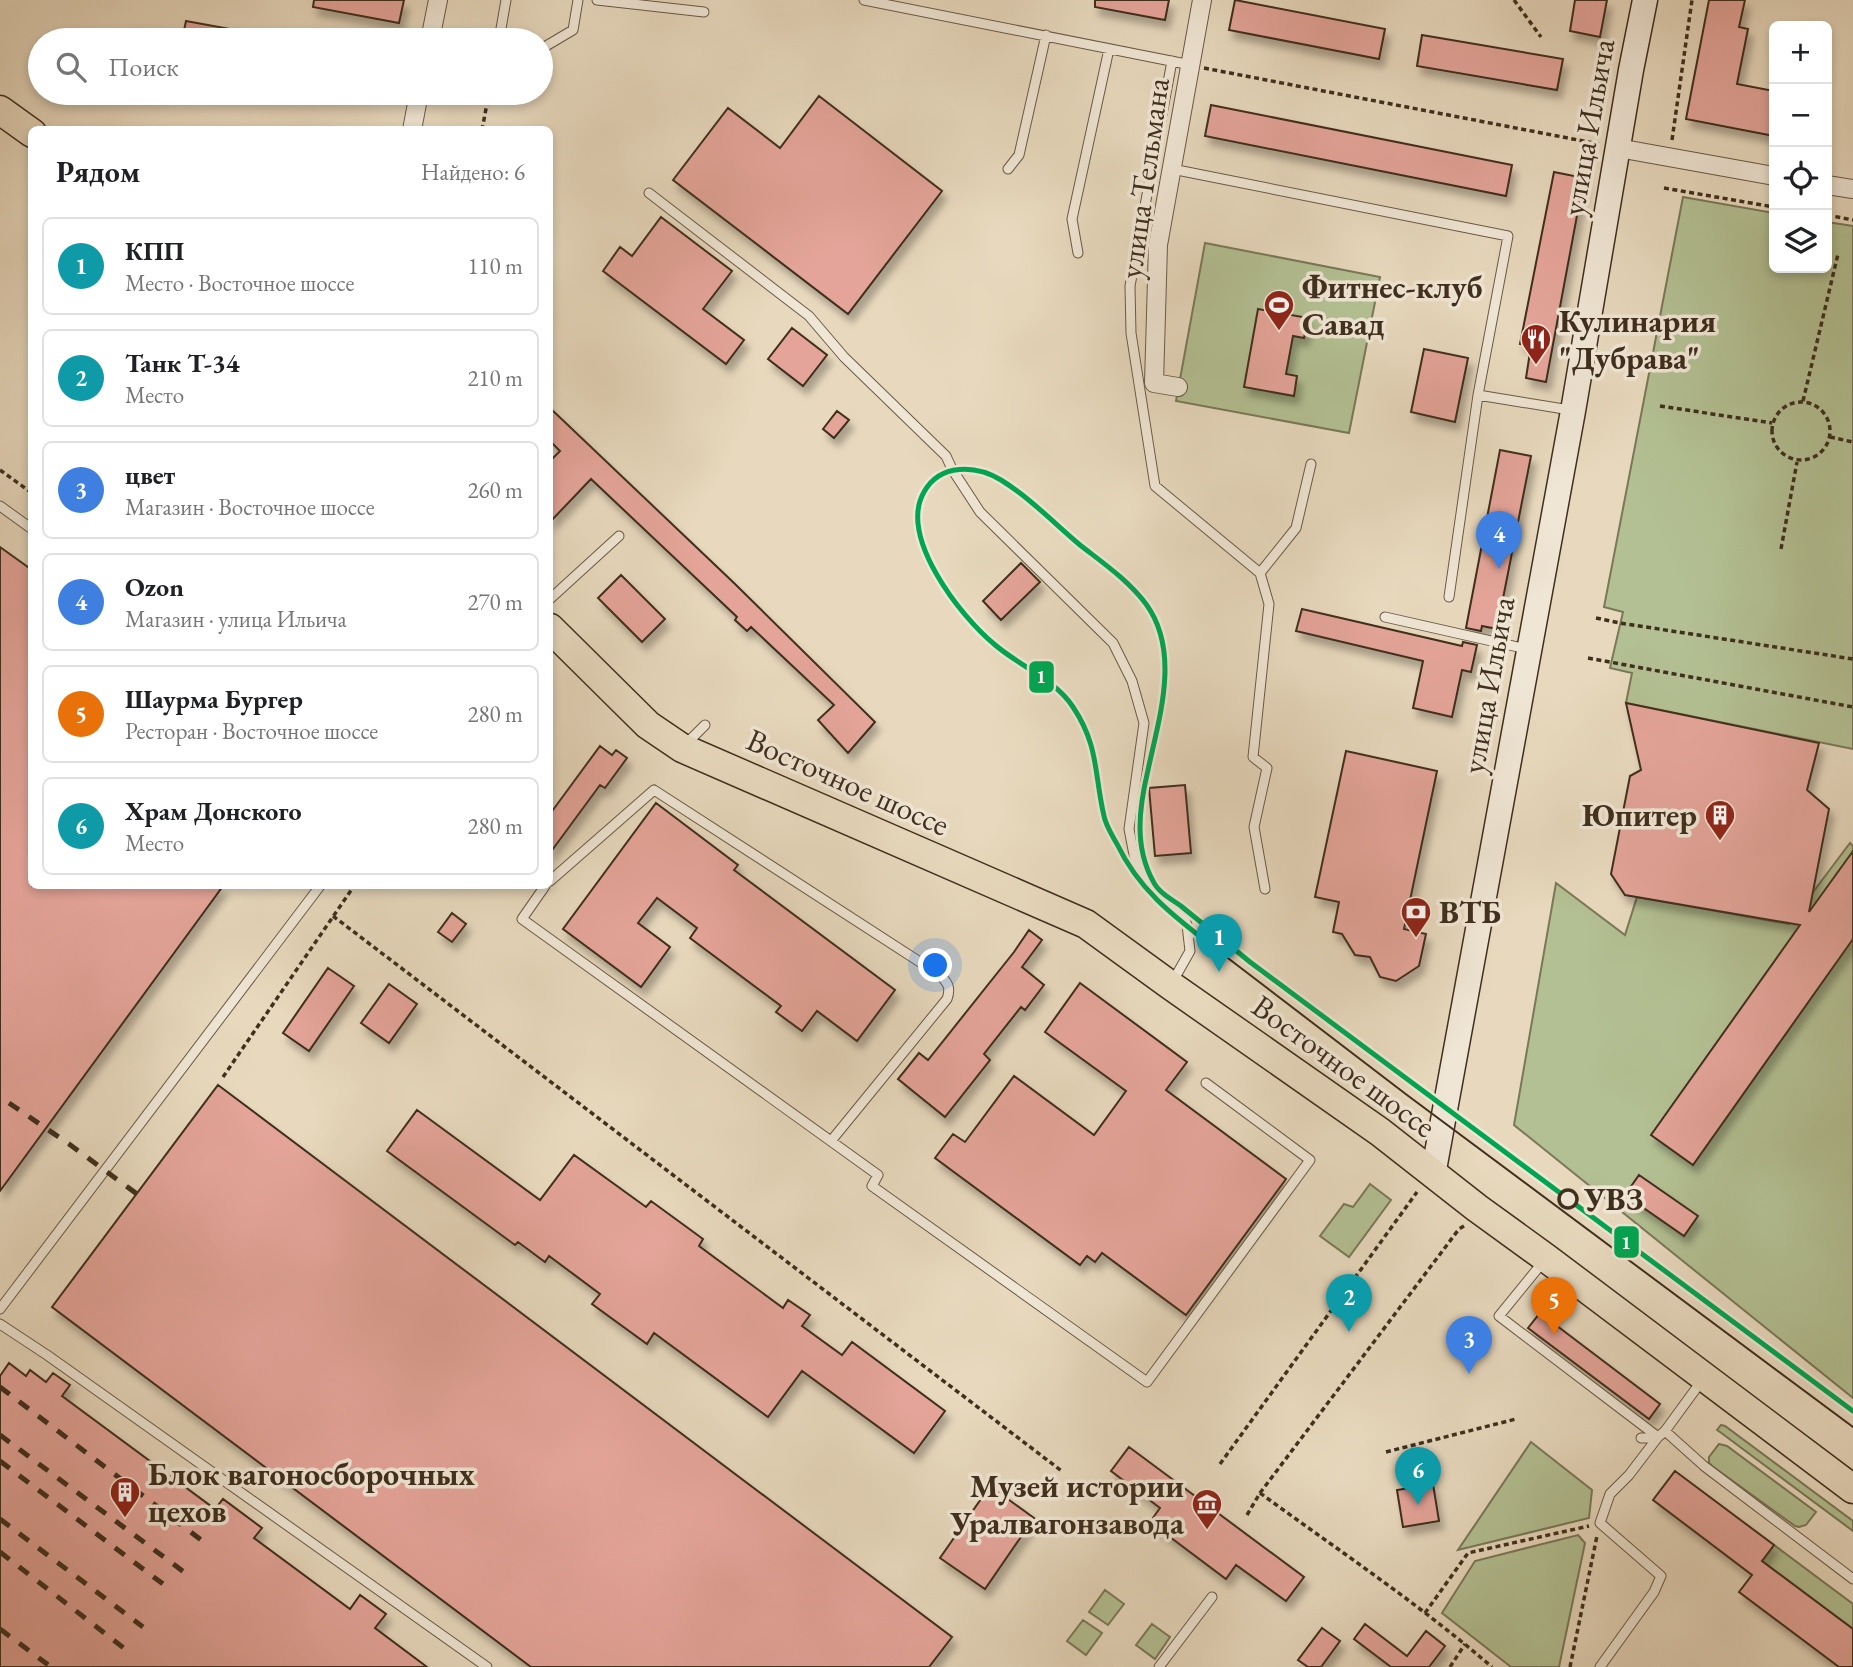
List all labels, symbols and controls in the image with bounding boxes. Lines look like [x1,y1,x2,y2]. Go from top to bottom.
map controls [1769,21,1832,273]
button: + [1769,21,1832,84]
search box [28,28,553,105]
street label: улица Ильича [1552,35,1624,219]
icon: search [52,48,90,86]
text: Поиск [108,50,179,84]
street label: улица Тельмана [1109,75,1179,281]
button: − [1769,84,1832,147]
button: locate [1769,147,1832,210]
text: Рядом [56,152,140,191]
text: Найдено: 6 [421,157,525,187]
button: layers [1769,210,1832,273]
text: КПП [125,234,184,268]
text: 1 [75,251,87,281]
text: 110 m [467,251,523,281]
place label: Фитнес-клуб Савад [1302,266,1483,345]
text: Место · Восточное шоссе [125,268,354,298]
sports icon: Фитнес-клуб Савад [1262,288,1296,332]
place label: Кулинария "Дубрава" [1559,300,1716,379]
restaurant icon: Кулинария "Дубрава" [1519,322,1553,366]
text: Танк Т-34 [125,346,239,380]
text: 2 [75,363,87,393]
text: 210 m [467,363,523,393]
text: Место [125,380,184,410]
text: цвет [125,458,175,492]
text: 3 [75,475,87,505]
text: 260 m [467,475,523,505]
text: Магазин · Восточное шоссе [125,492,375,522]
pin: 4 [1476,511,1522,569]
text: Ozon [125,570,184,604]
text: 4 [75,587,87,617]
text: 270 m [467,587,523,617]
street label: улица Ильича [1452,593,1524,777]
text: Магазин · улица Ильича [125,604,347,634]
line badge: 1 [1028,660,1055,694]
text: 1 [1036,664,1046,689]
text: Шаурма Бургер [125,682,303,716]
text: 5 [75,699,87,729]
text: 280 m [467,699,523,729]
text: Ресторан · Восточное шоссе [125,716,378,746]
street label: Восточное шоссе [740,719,956,845]
text: Храм Донского [125,794,302,828]
place label: Юпитер [1582,794,1697,836]
building icon: Юпитер [1703,798,1737,842]
text: 6 [75,811,87,841]
text: 280 m [467,811,523,841]
text: Место [125,828,184,858]
place label: ВТБ [1439,891,1501,933]
bank icon: ВТБ [1399,895,1433,939]
pin: 1 [1196,914,1242,972]
your location [918,948,952,982]
street label: Восточное шоссе [1244,985,1444,1147]
place label: УВЗ [1583,1178,1643,1220]
marker: УВЗ [1558,1189,1578,1209]
line badge: 1 [1613,1225,1640,1259]
text: 1 [1621,1230,1631,1255]
pin: 2 [1326,1274,1372,1332]
pin: 5 [1531,1277,1577,1335]
pin: 3 [1446,1316,1492,1374]
pin: 6 [1395,1447,1441,1505]
place label: Блок вагоносборочных цехов [148,1453,475,1532]
place label: Музей истории Уралвагонзавода [949,1465,1185,1544]
building icon: Блок вагоносборочных цехов [108,1475,142,1519]
museum icon: Музей истории Уралвагонзавода [1190,1487,1224,1531]

